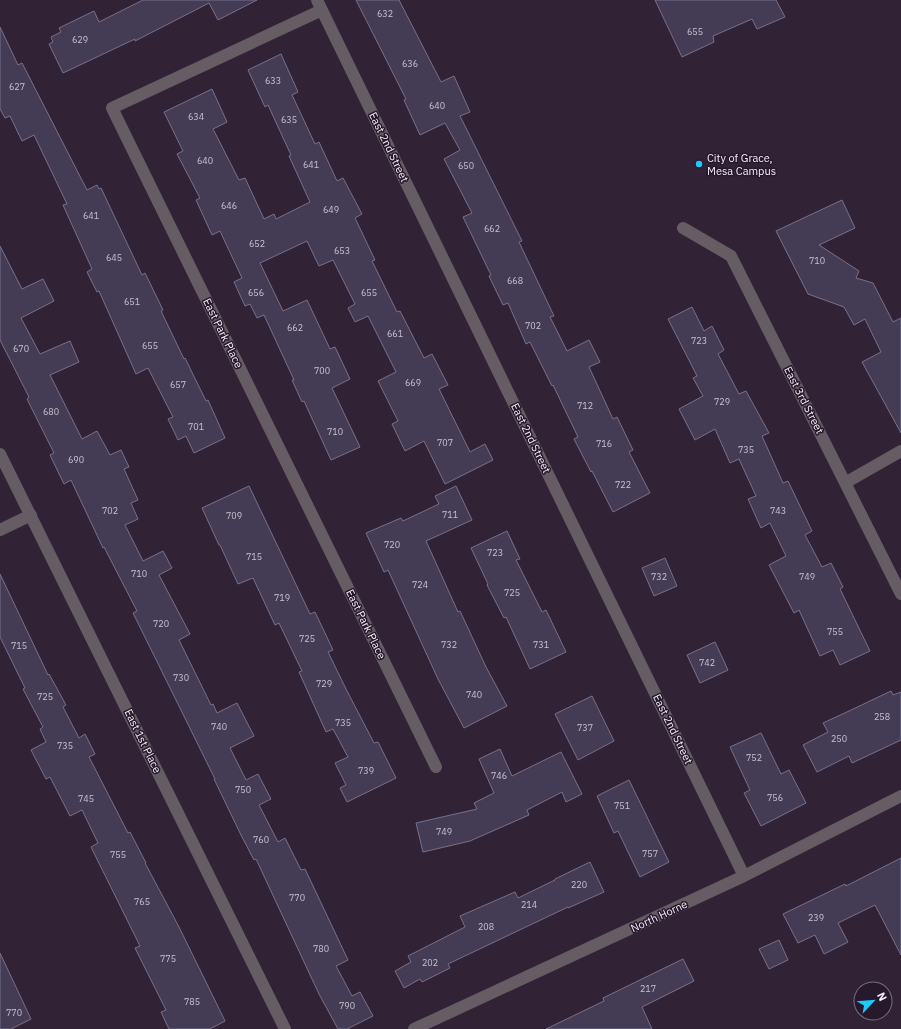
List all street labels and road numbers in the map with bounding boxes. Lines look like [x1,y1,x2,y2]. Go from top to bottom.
street label: East 2nd Street [366,110,412,184]
street label: East Park Place [200,296,246,370]
street label: East 3rd Street [781,364,827,436]
street label: East 2nd Street [508,401,554,475]
street label: East Park Place [343,587,389,661]
street label: East 2nd Street [650,692,696,766]
street label: East 1st Place [121,707,165,775]
street label: North Horne [628,897,690,935]

